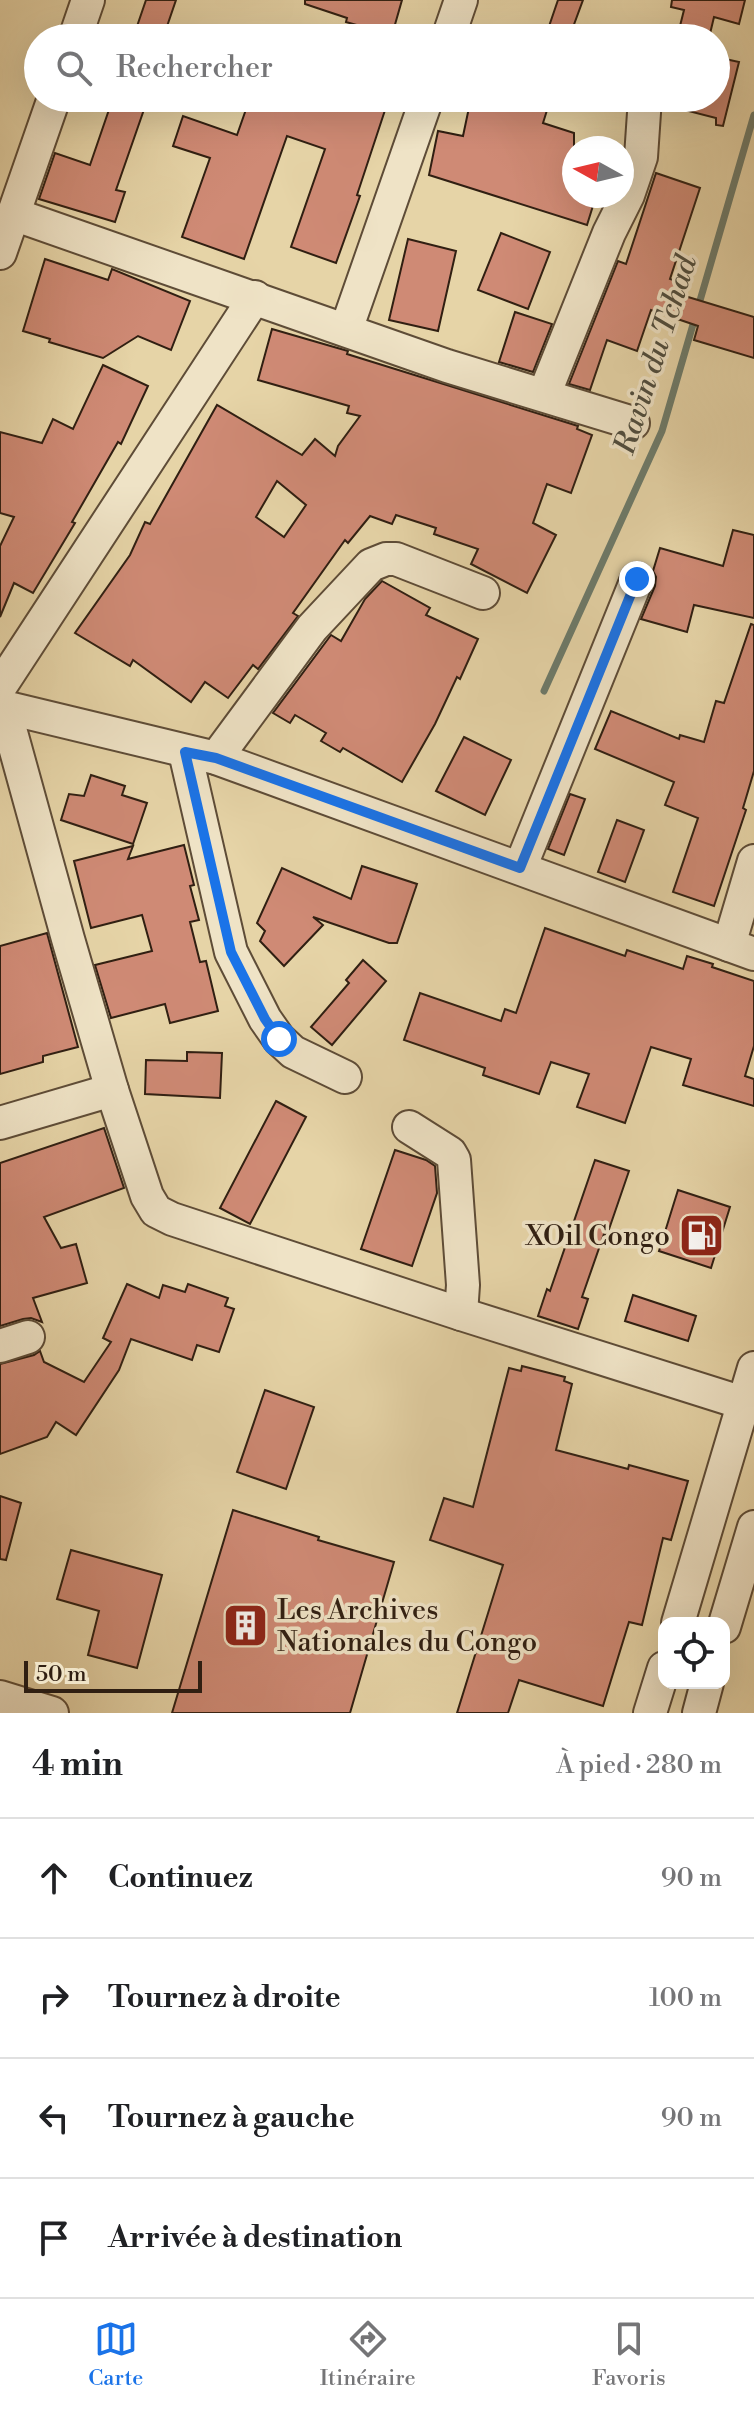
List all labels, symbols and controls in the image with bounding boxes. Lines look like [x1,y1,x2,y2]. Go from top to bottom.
search box [24,24,730,112]
icon: search [52,46,96,90]
text: Rechercher [116,49,273,87]
north arrow [562,136,634,208]
water label: Ravin du Tchad [606,250,706,460]
route end [619,561,655,597]
route start [261,1021,297,1057]
fuel station icon: XOil Congo [677,1211,725,1259]
place label: XOil Congo [524,1219,670,1254]
place label: Les Archives Nationales du Congo [277,1593,537,1660]
building icon: Les Archives Nationales du Congo [222,1601,270,1649]
map controls [658,1617,730,1689]
button: locate [658,1617,730,1689]
scale bar [24,1657,202,1693]
text: 50 m [36,1661,87,1688]
text: 4 min [32,1744,123,1786]
text: À pied · 280 m [556,1749,722,1781]
icon: ahead [32,1856,76,1900]
text: Continuez [108,1859,253,1897]
text: 90 m [661,1862,722,1894]
icon: right [32,1976,76,2020]
text: Tournez à droite [108,1979,341,2017]
text: 100 m [649,1982,722,2014]
icon: left [32,2096,76,2140]
text: Tournez à gauche [108,2099,355,2137]
text: 90 m [661,2102,722,2134]
icon: arrive [32,2216,76,2260]
text: Arrivée à destination [108,2219,402,2257]
tab: Carte [88,2317,143,2392]
tab: Itinéraire [320,2317,416,2392]
tab: Favoris [592,2317,666,2392]

